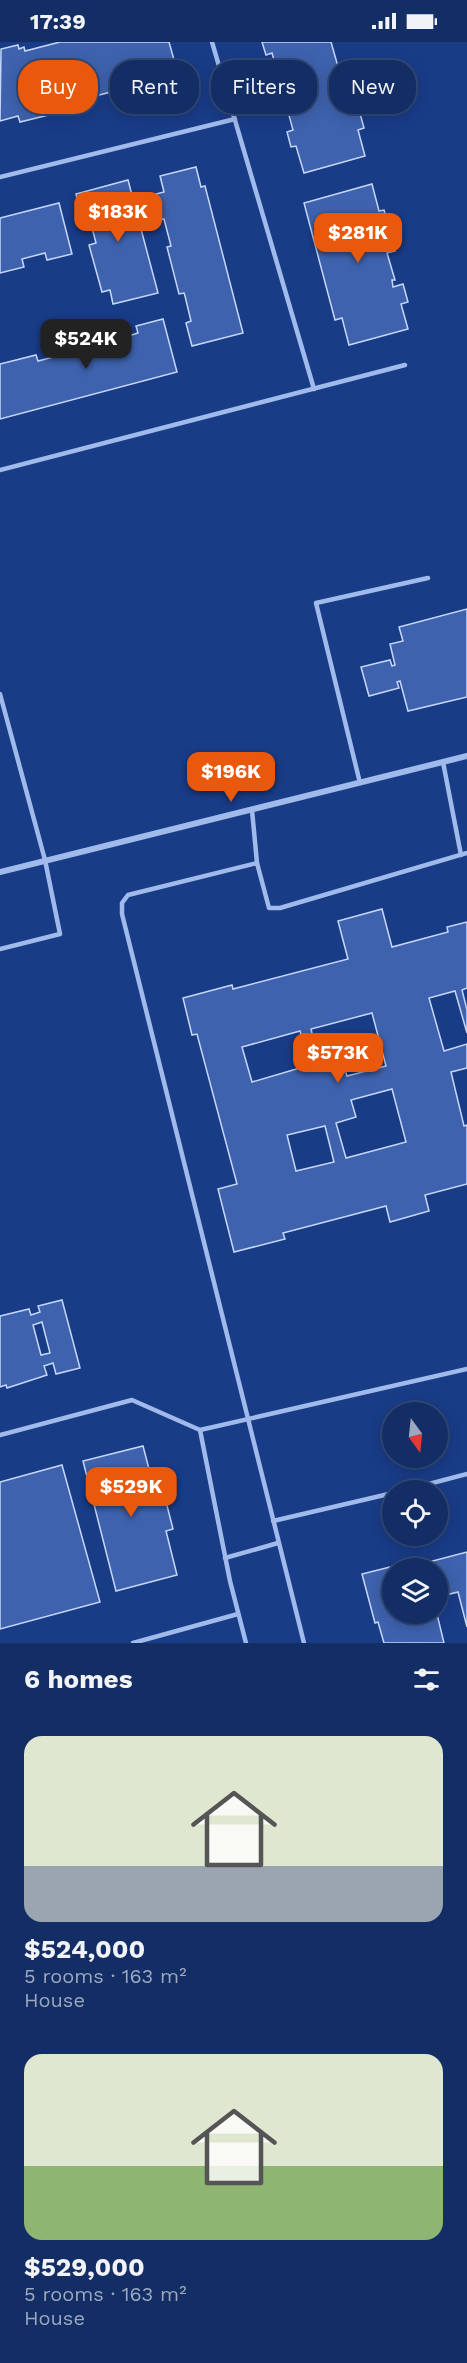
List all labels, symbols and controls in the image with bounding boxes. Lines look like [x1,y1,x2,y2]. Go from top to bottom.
text: 17:39 [30,9,86,34]
chip: Buy [18,60,98,114]
chip: Rent [110,60,199,114]
chip: Filters [211,60,317,114]
chip: New [329,60,416,114]
pin: $183K [76,192,160,243]
text: $183K [88,199,148,223]
pin: $281K [316,213,400,264]
text: $281K [328,220,388,244]
pin: $524K [44,319,128,370]
text: $524K [55,326,117,350]
pin: $196K [189,752,273,803]
text: $196K [201,759,261,783]
pin: $573K [296,1033,380,1084]
text: $573K [307,1040,369,1064]
north arrow [382,1402,448,1468]
map controls [382,1402,448,1624]
pin: $529K [89,1467,173,1518]
text: $529K [100,1474,162,1498]
button: locate [382,1480,448,1546]
button: layers [382,1558,448,1624]
icon: filters [410,1663,443,1696]
text: 6 homes [24,1664,133,1694]
icon: home [180,1775,288,1883]
text: $524,000 [24,1934,145,1964]
text: 5 rooms · 163 m² [24,1964,186,1988]
text: House [24,1988,85,2012]
icon: home [180,2093,288,2201]
text: $529,000 [24,2252,145,2282]
text: 5 rooms · 163 m² [24,2282,186,2306]
text: House [24,2306,85,2330]

